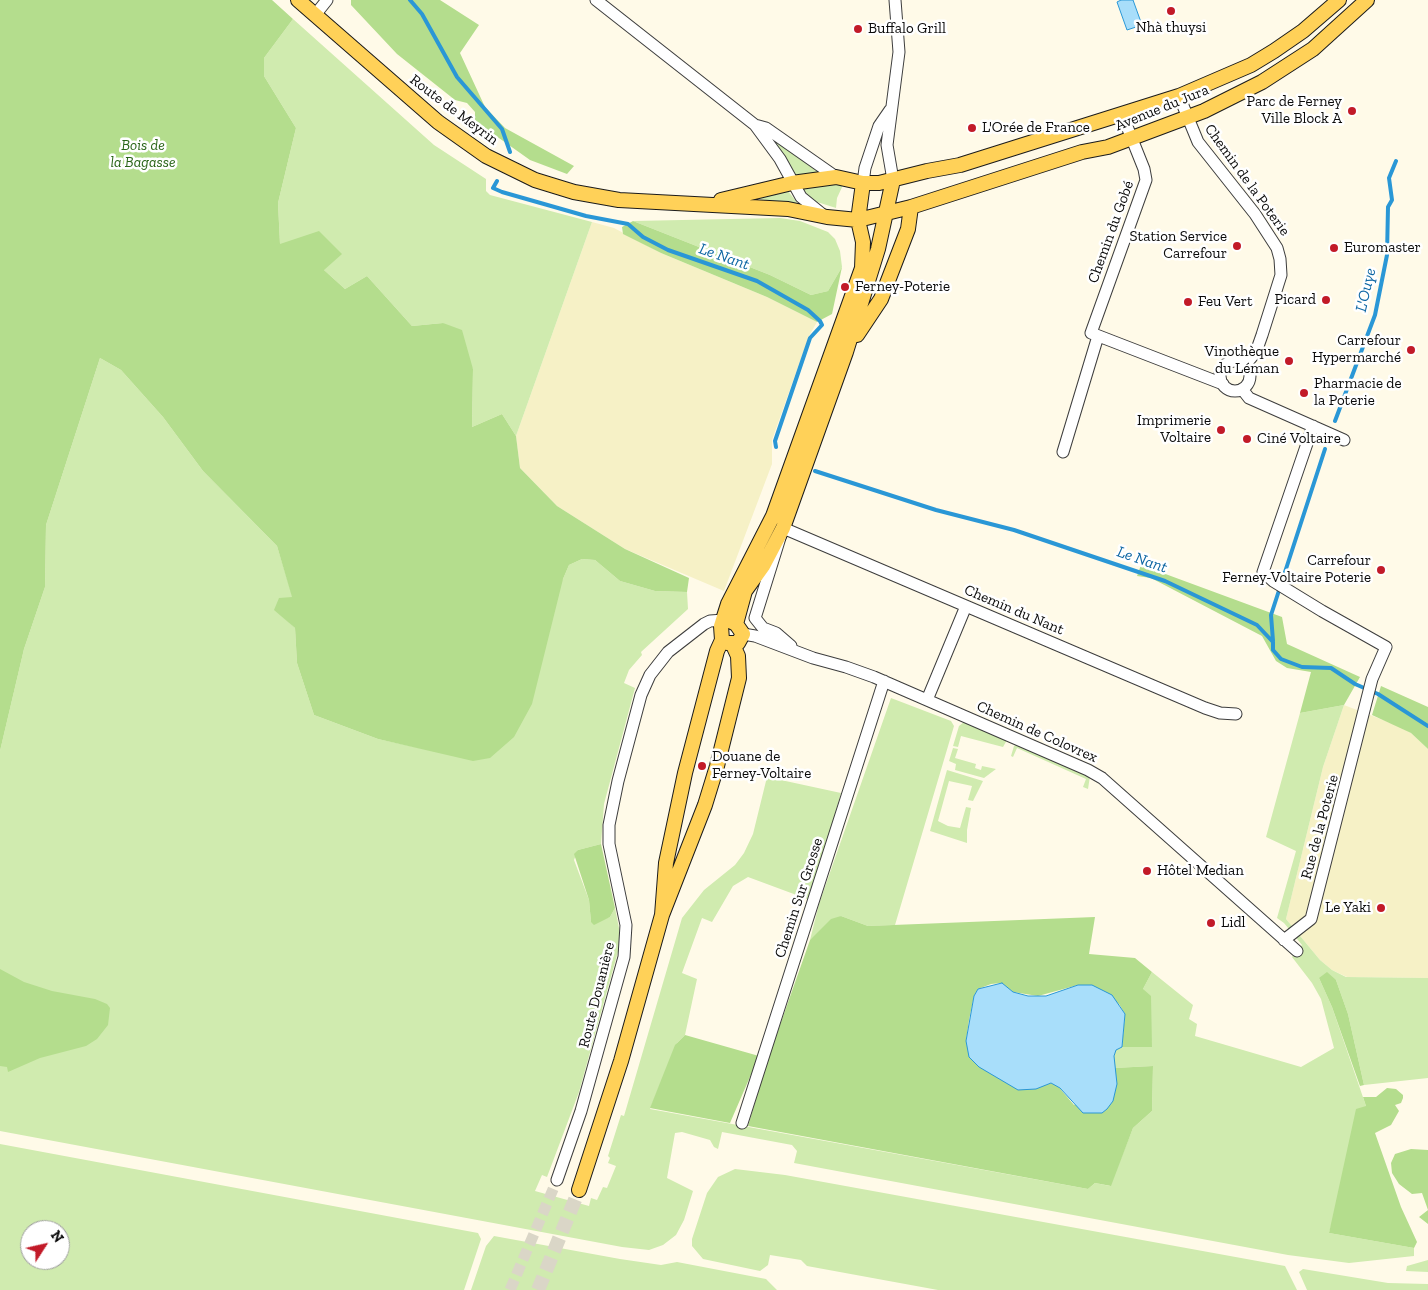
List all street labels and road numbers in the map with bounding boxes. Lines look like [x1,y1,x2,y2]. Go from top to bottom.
street label: Route de Meyrin [406,71,502,149]
street label: Avenue du Jura [1113,81,1211,135]
street label: Chemin de la Poterie [1200,121,1294,239]
street label: Chemin du Gobé [1084,178,1138,286]
street label: Chemin du Nant [961,581,1067,639]
street label: Chemin de Colovrex [974,697,1100,767]
street label: Rue de la Poterie [1297,773,1343,881]
street label: Chemin Sur Grosse [771,836,827,960]
street label: Route Douanière [575,940,619,1050]

